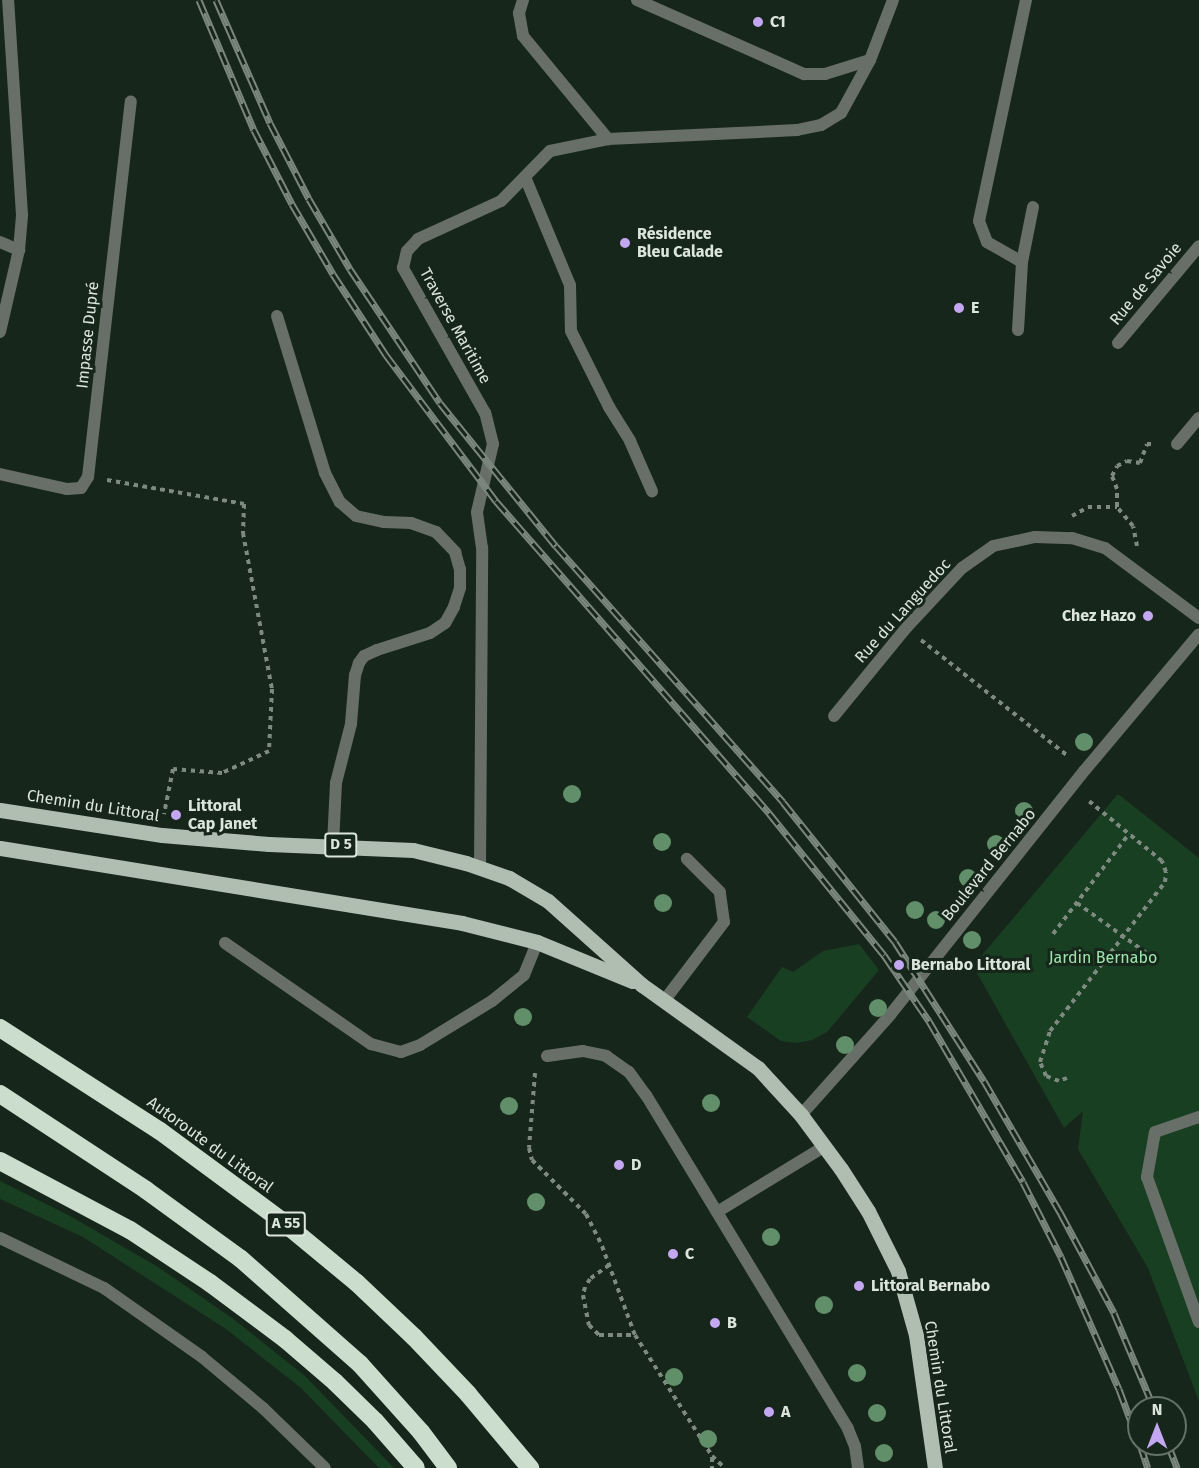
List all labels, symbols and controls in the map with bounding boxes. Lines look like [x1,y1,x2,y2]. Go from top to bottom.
place label: C1 [770,12,786,32]
marker: C1 [751,15,765,29]
place label: Résidence Bleu Calade [637,224,723,262]
marker: Résidence Bleu Calade [618,236,632,250]
street label: Rue de Savoie [1106,239,1186,329]
street label: Traverse Maritime [415,265,495,387]
street label: Impasse Dupré [73,280,103,390]
place label: E [971,298,979,318]
marker: E [952,301,966,315]
street label: Rue du Languedoc [851,555,955,667]
place label: Chez Hazo [1062,606,1136,626]
marker: Chez Hazo [1141,609,1155,623]
street label: Chemin du Littoral [25,786,161,826]
place label: Littoral Cap Janet [188,796,257,834]
street label: Boulevard Bernabo [938,805,1040,925]
marker: Littoral Cap Janet [169,808,183,822]
road number: D 5 [323,833,359,857]
park label: Jardin Bernabo [1049,948,1157,968]
place label: Bernabo Littoral [911,955,1030,975]
marker: Bernabo Littoral [892,958,906,972]
street label: Autoroute du Littoral [143,1093,277,1197]
place label: D [631,1155,641,1175]
marker: D [612,1158,626,1172]
road number: A 55 [265,1212,307,1236]
place label: C [685,1244,694,1264]
marker: C [666,1247,680,1261]
place label: Littoral Bernabo [871,1276,990,1296]
marker: Littoral Bernabo [852,1279,866,1293]
place label: B [727,1313,737,1333]
marker: B [708,1316,722,1330]
street label: Chemin du Littoral [920,1319,960,1455]
north arrow [1127,1396,1187,1456]
text: N [1152,1400,1162,1419]
place label: A [781,1402,790,1422]
marker: A [762,1405,776,1419]

